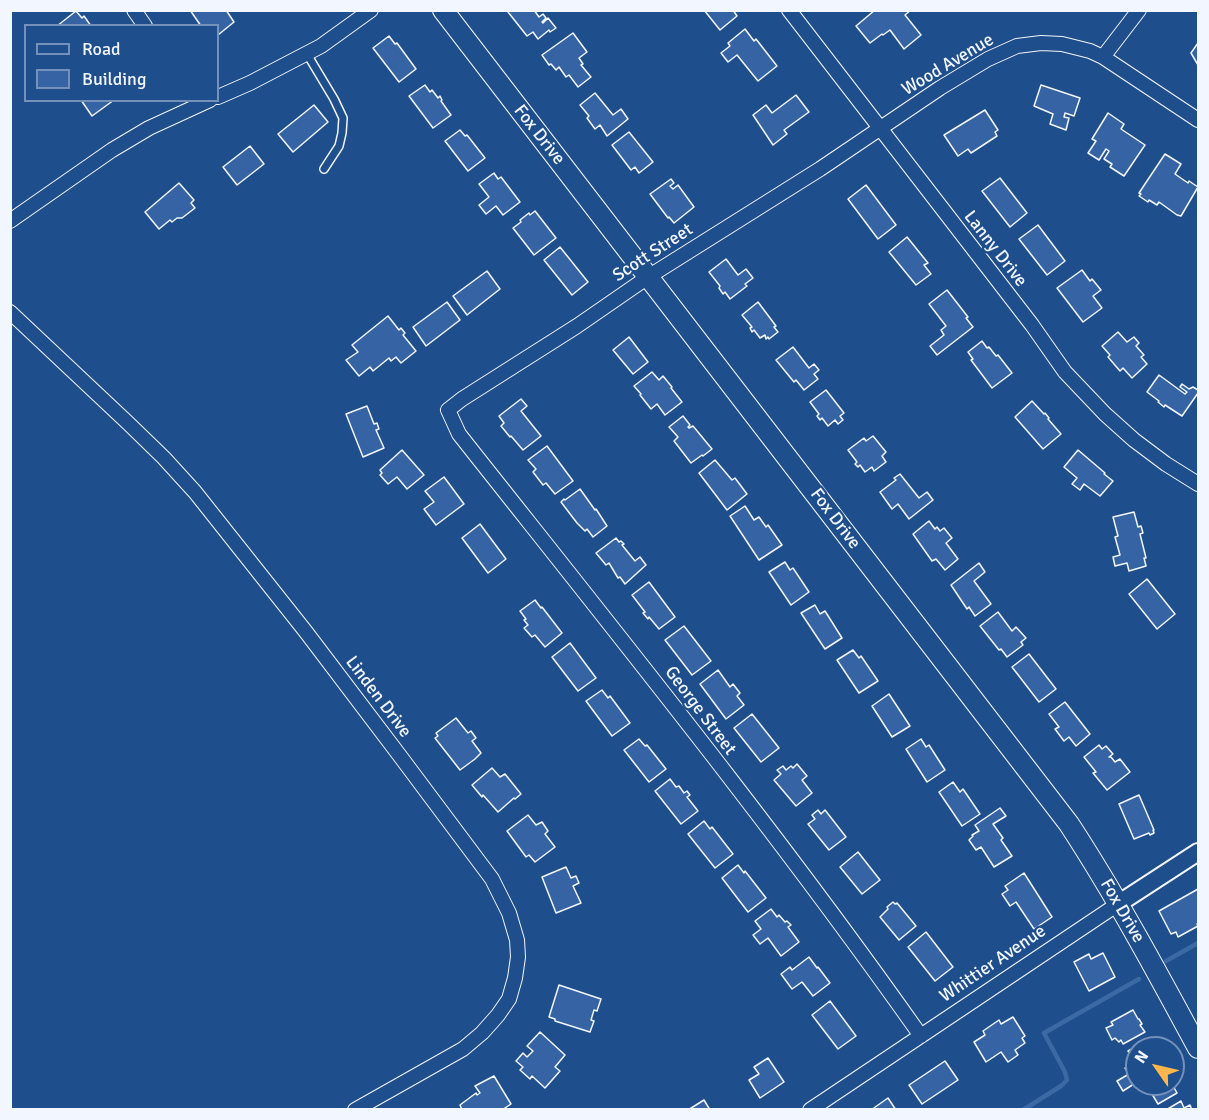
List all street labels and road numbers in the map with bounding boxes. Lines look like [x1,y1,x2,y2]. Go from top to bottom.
street label: Wood Avenue [898,29,998,101]
street label: Fox Drive [509,101,569,169]
street label: Lanny Drive [959,207,1031,291]
street label: Scott Street [609,219,697,287]
street label: Fox Drive [805,484,865,554]
street label: Linden Drive [340,652,416,742]
street label: George Street [660,662,740,760]
street label: Fox Drive [1095,875,1149,947]
street label: Whittier Avenue [936,921,1050,1007]

